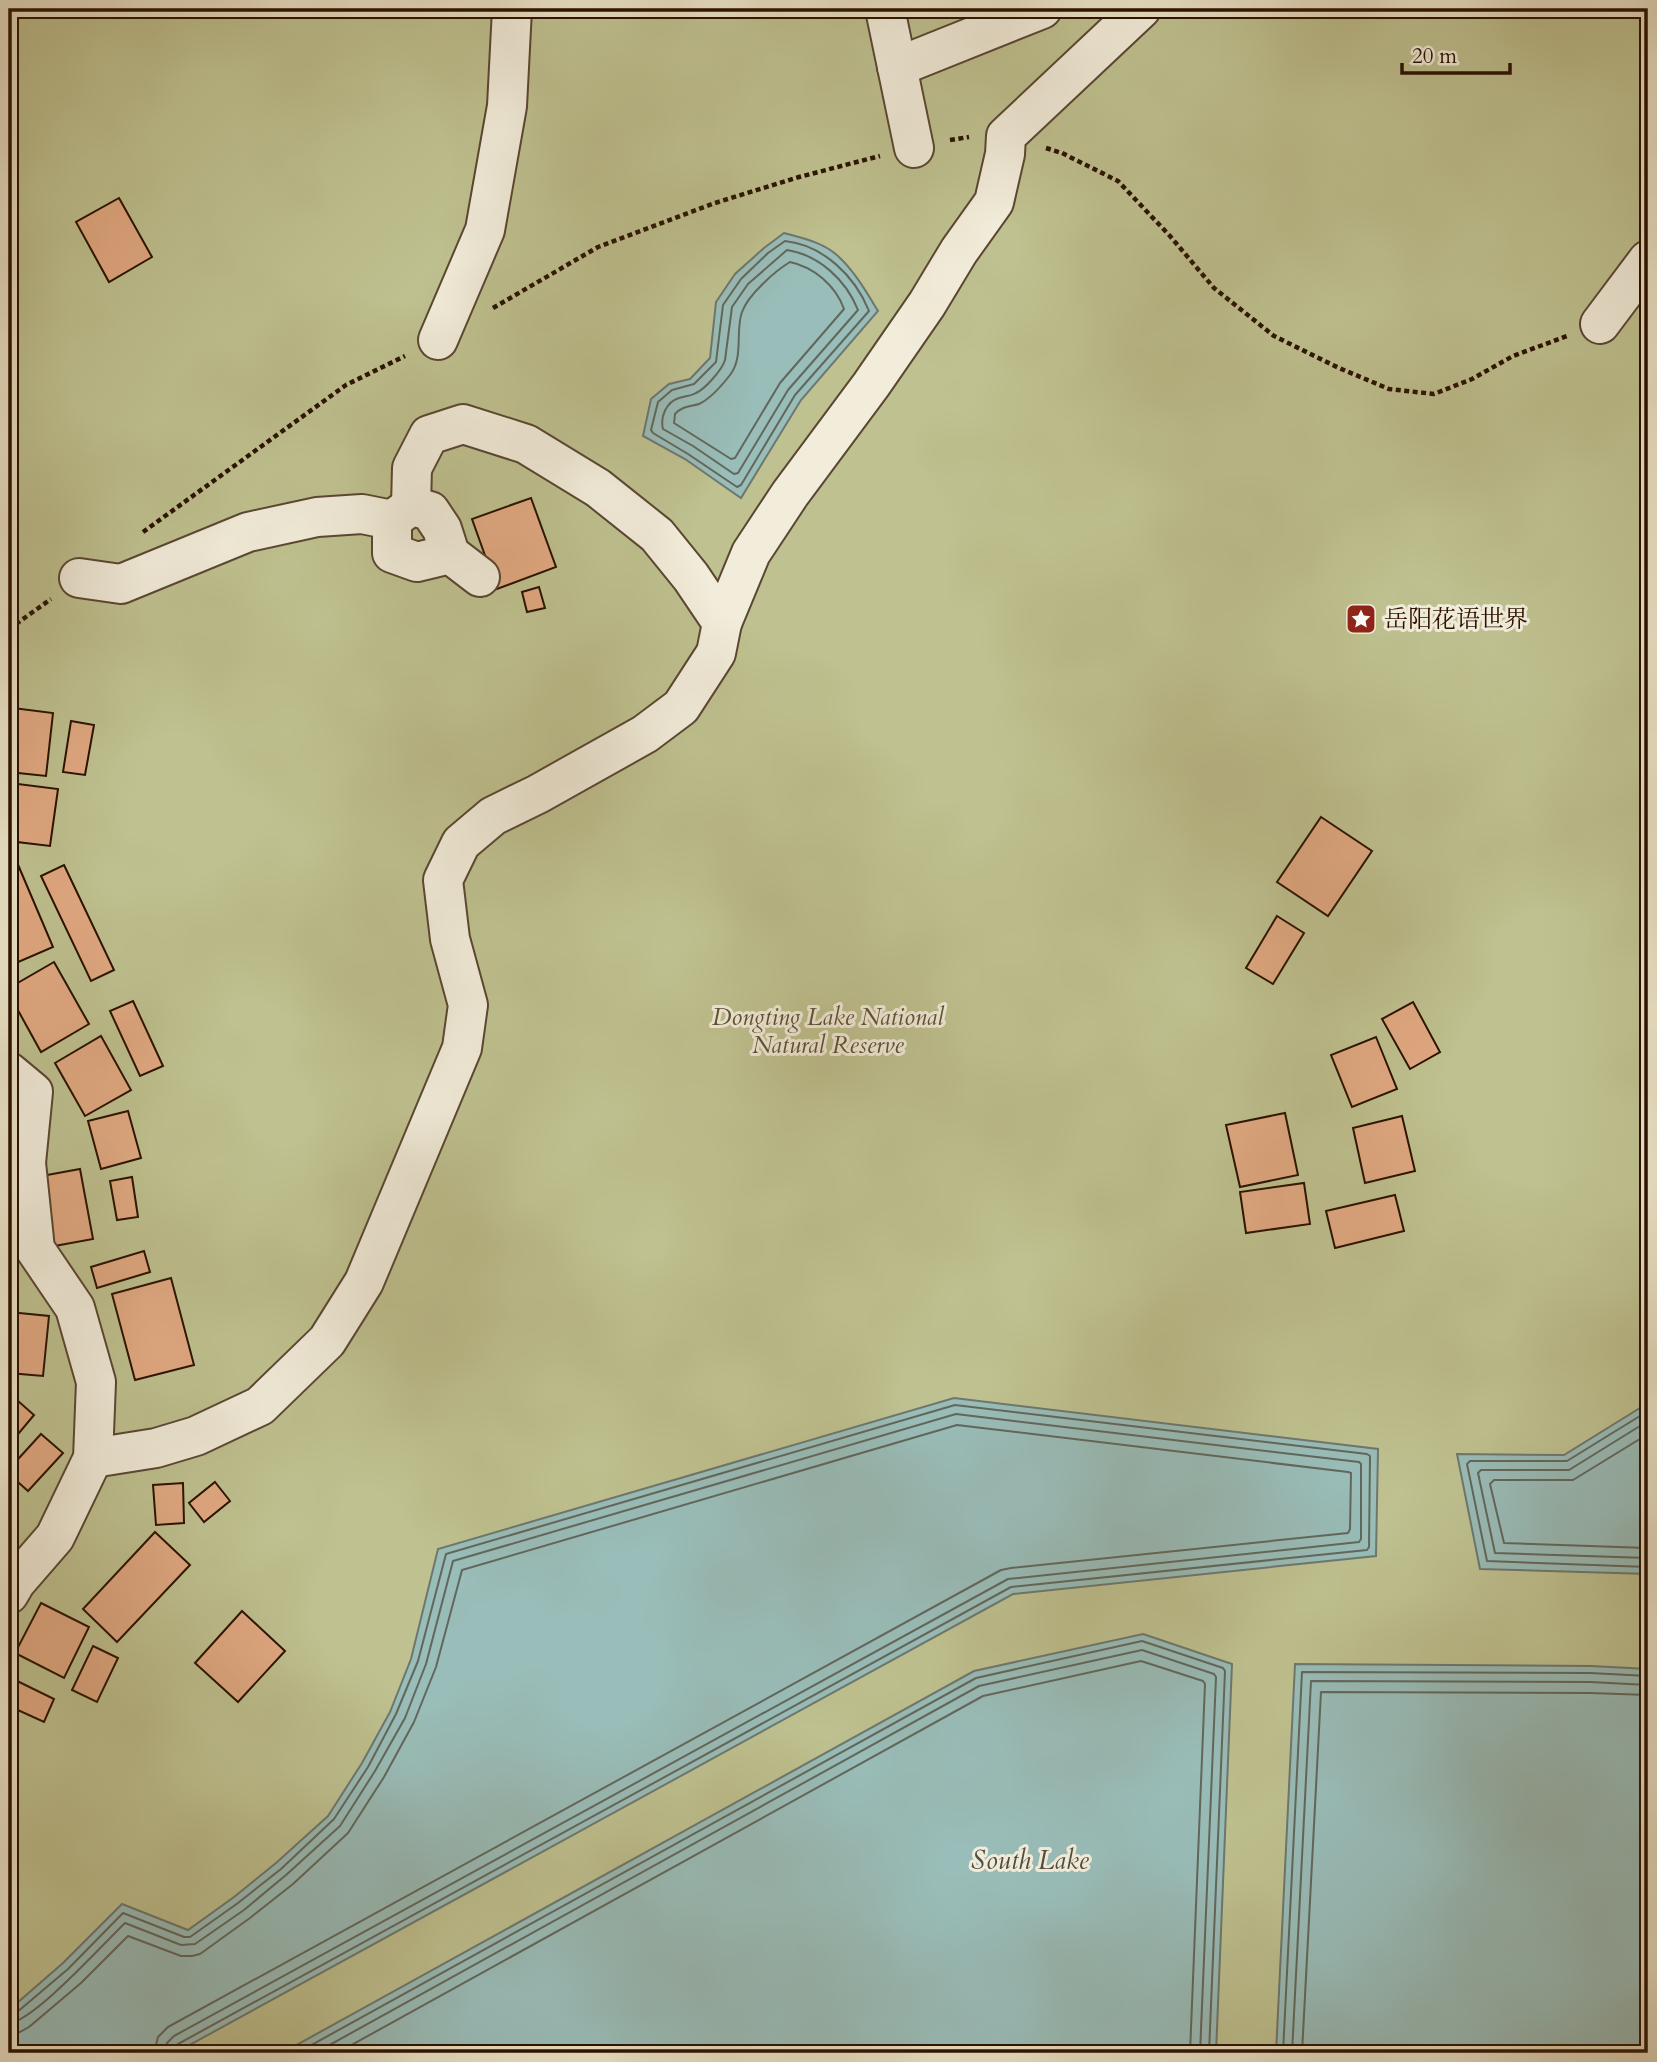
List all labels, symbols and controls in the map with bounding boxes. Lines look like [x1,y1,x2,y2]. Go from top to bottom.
scale bar [1402,32,1510,76]
text: 20 m [1412,42,1457,71]
place icon: 岳阳花语世界 [1344,602,1378,636]
place label: 岳阳花语世界 [1384,603,1528,636]
park label: Dongting Lake National Natural Reserve [712,1001,945,1062]
water label: South Lake [971,1843,1090,1878]

